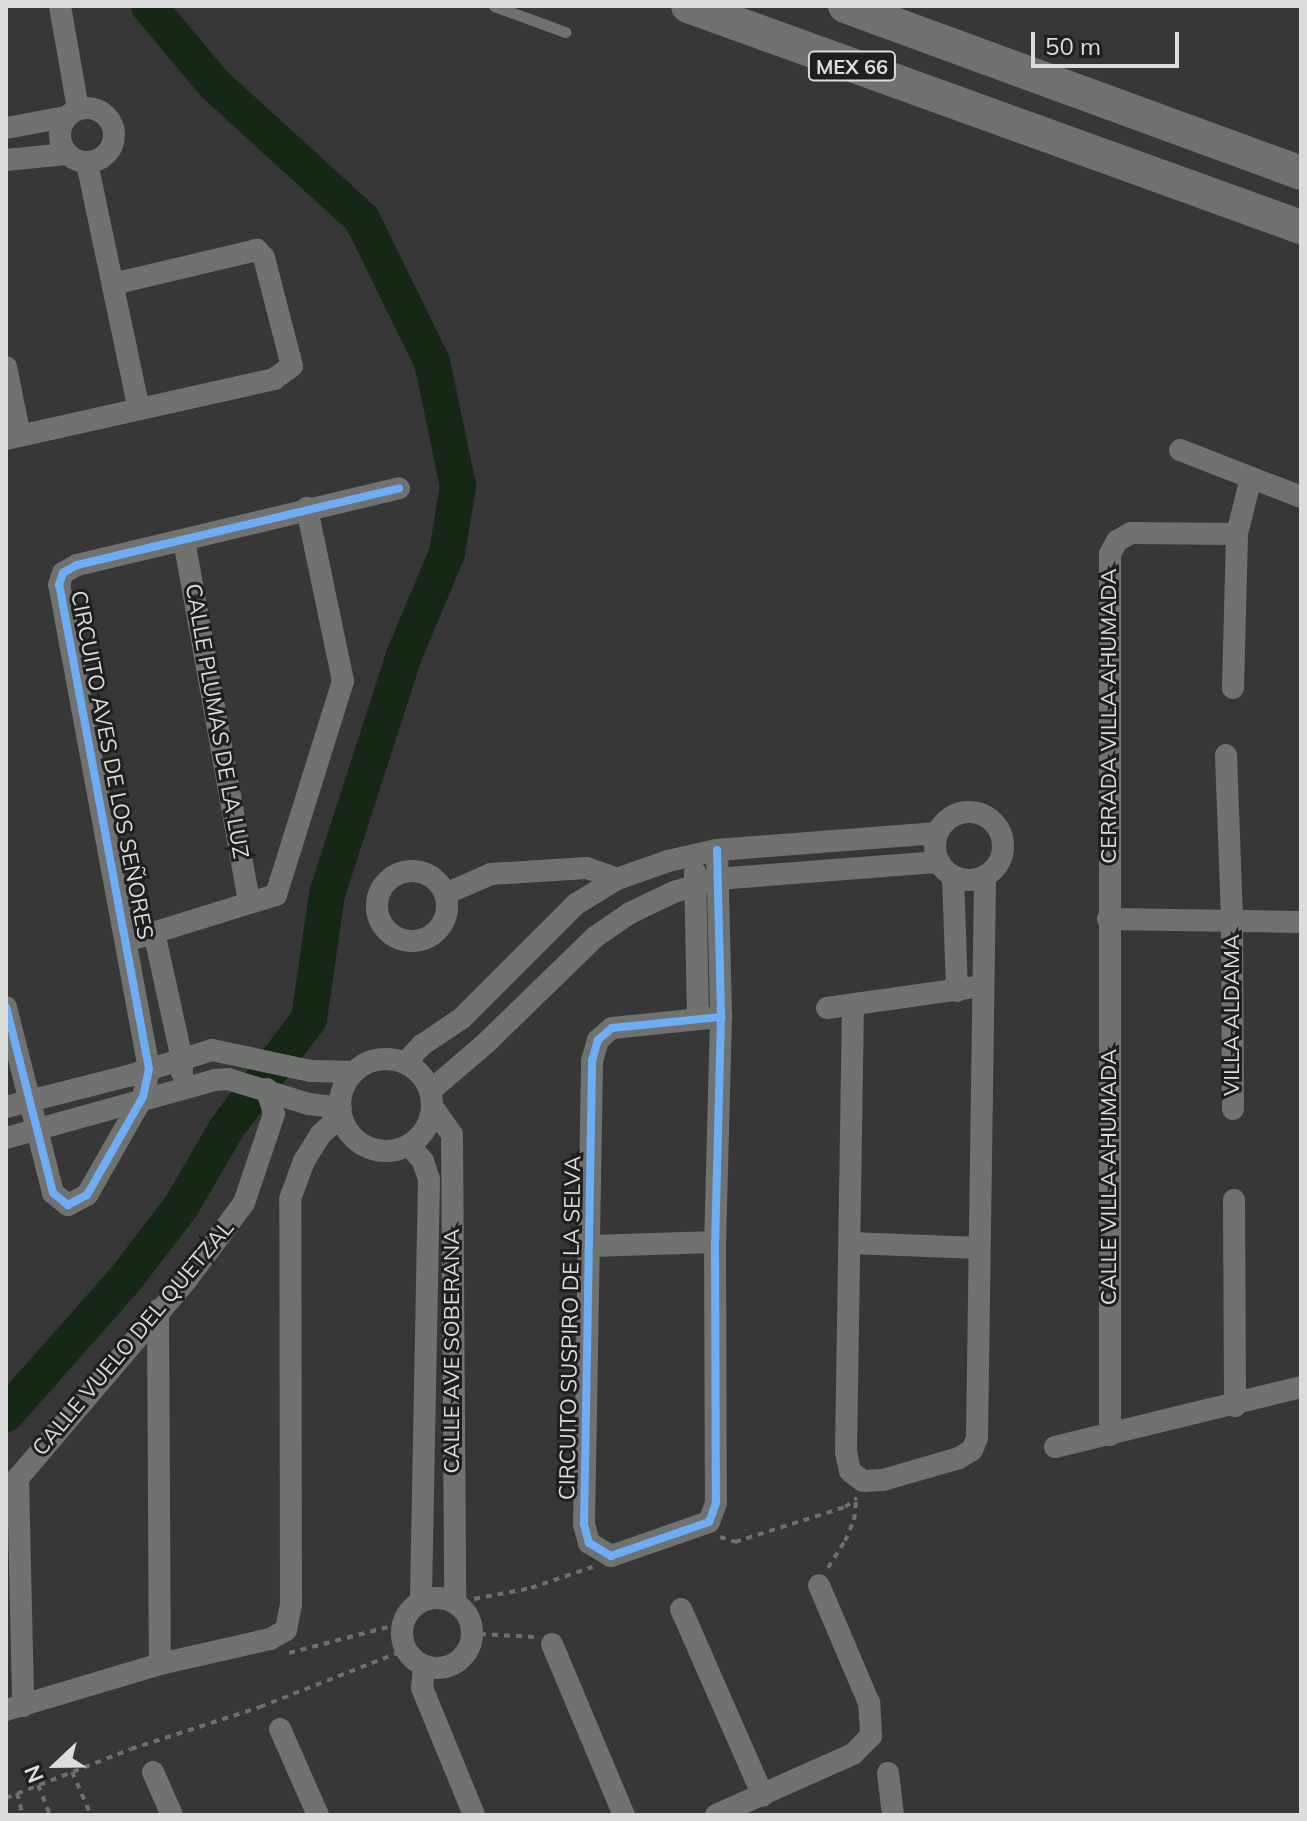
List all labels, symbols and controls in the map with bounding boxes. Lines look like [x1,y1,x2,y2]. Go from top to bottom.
scale bar [1035,16,1183,66]
text: 50 m [1045,31,1101,61]
road number: MEX 66 [806,50,898,82]
street label: CERRADA VILLA AHUMADA [1096,568,1122,864]
street label: CALLE PLUMAS DE LA LUZ [180,581,254,861]
street label: CIRCUITO AVES DE LOS SEÑORES [65,588,159,942]
street label: VILLA ALDAMA [1219,934,1245,1096]
street label: CALLE VILLA AHUMADA [1096,1049,1122,1305]
street label: CIRCUITO SUSPIRO DE LA SELVA [554,1156,586,1500]
street label: CALLE VUELO DEL QUETZAL [27,1215,239,1461]
street label: CALLE AVE SOBERANA [439,1229,465,1473]
north arrow [16,1725,96,1805]
text: N [18,1761,50,1787]

